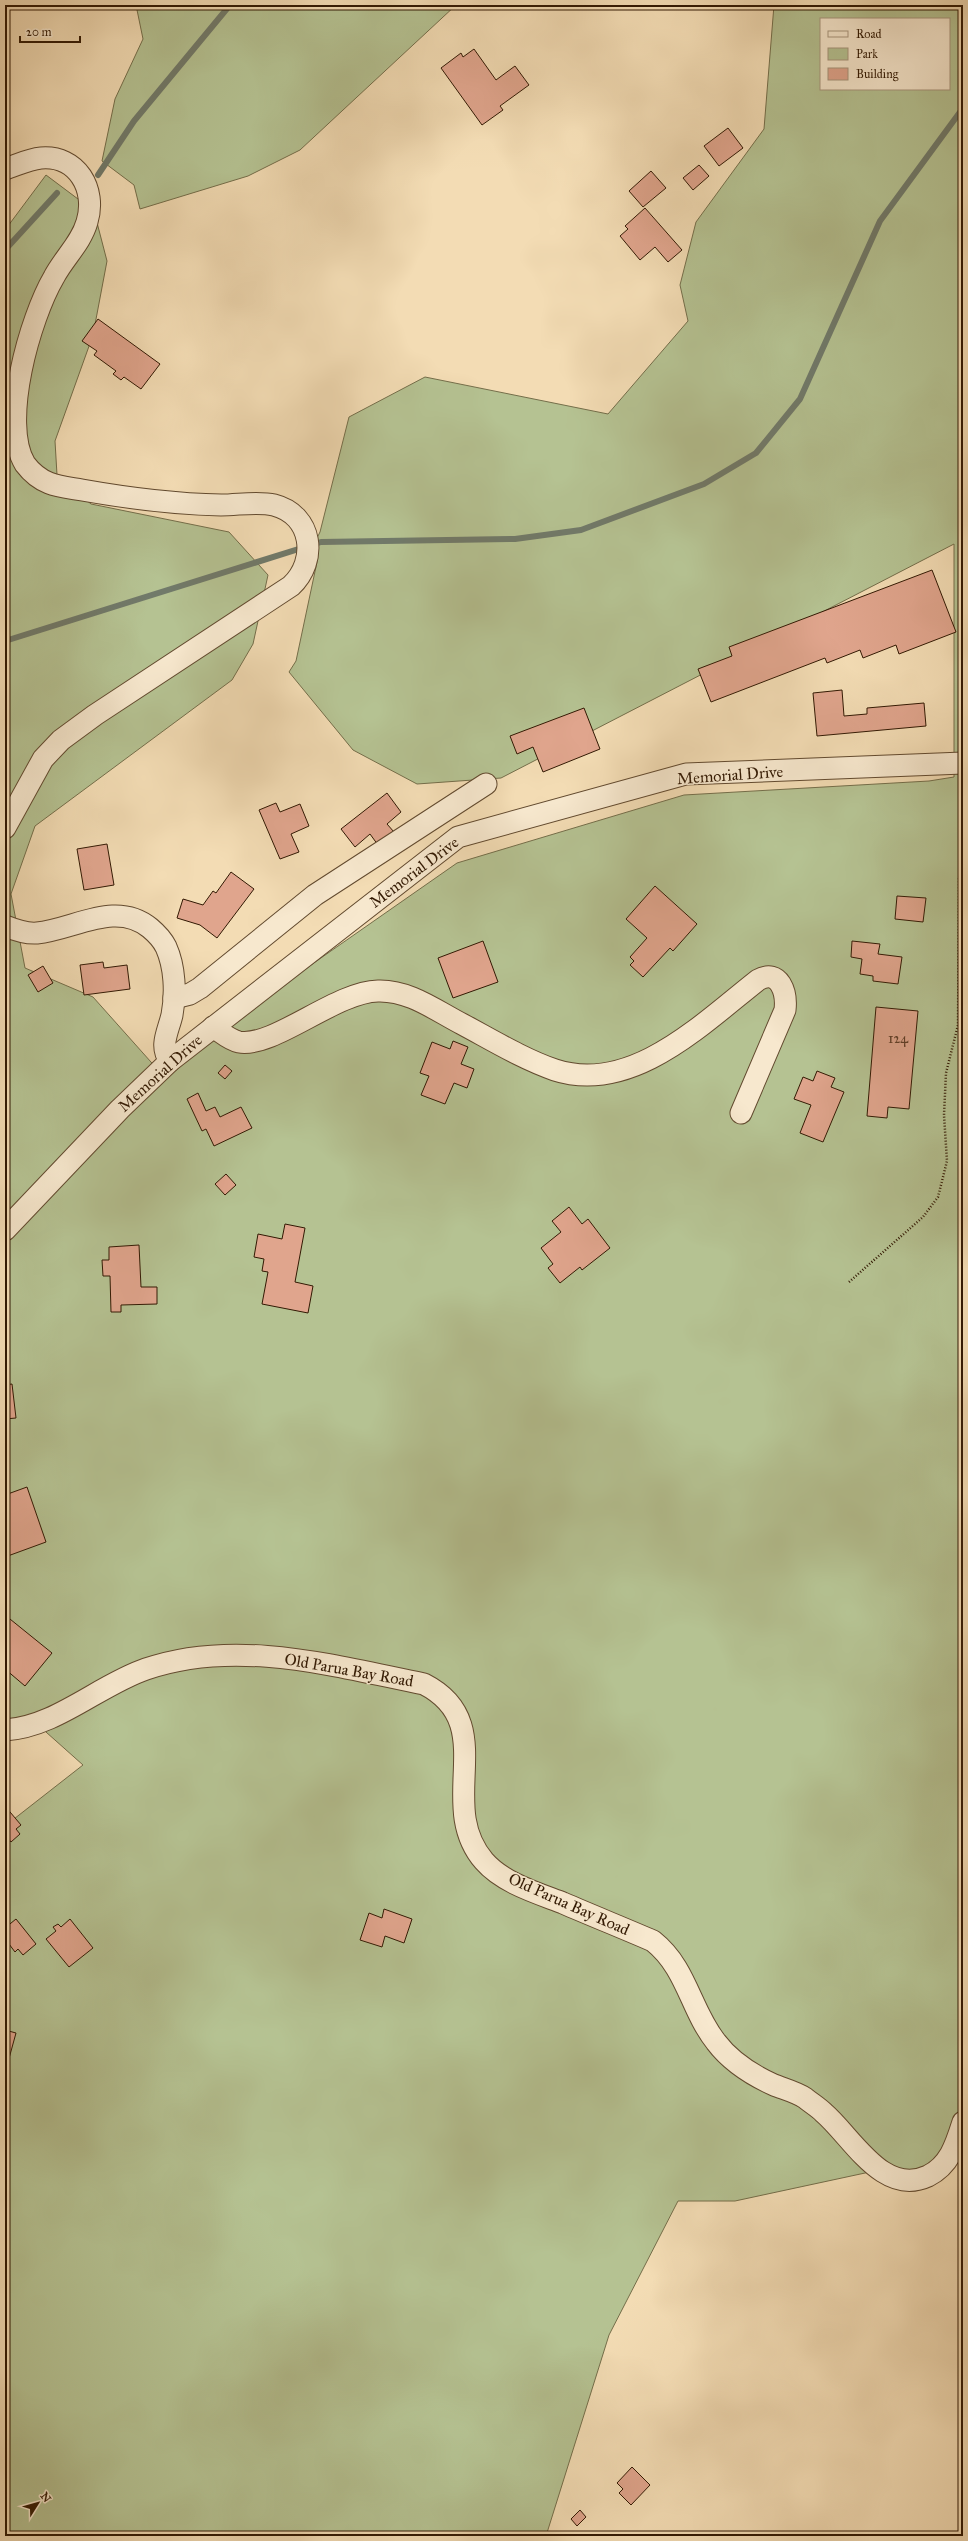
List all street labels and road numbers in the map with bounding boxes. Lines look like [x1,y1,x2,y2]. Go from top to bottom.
street label: Memorial Drive [676,762,784,788]
street label: Memorial Drive [366,832,462,912]
street label: Memorial Drive [114,1030,206,1116]
street label: Old Parua Bay Road [283,1649,415,1691]
street label: Old Parua Bay Road [505,1869,633,1939]

